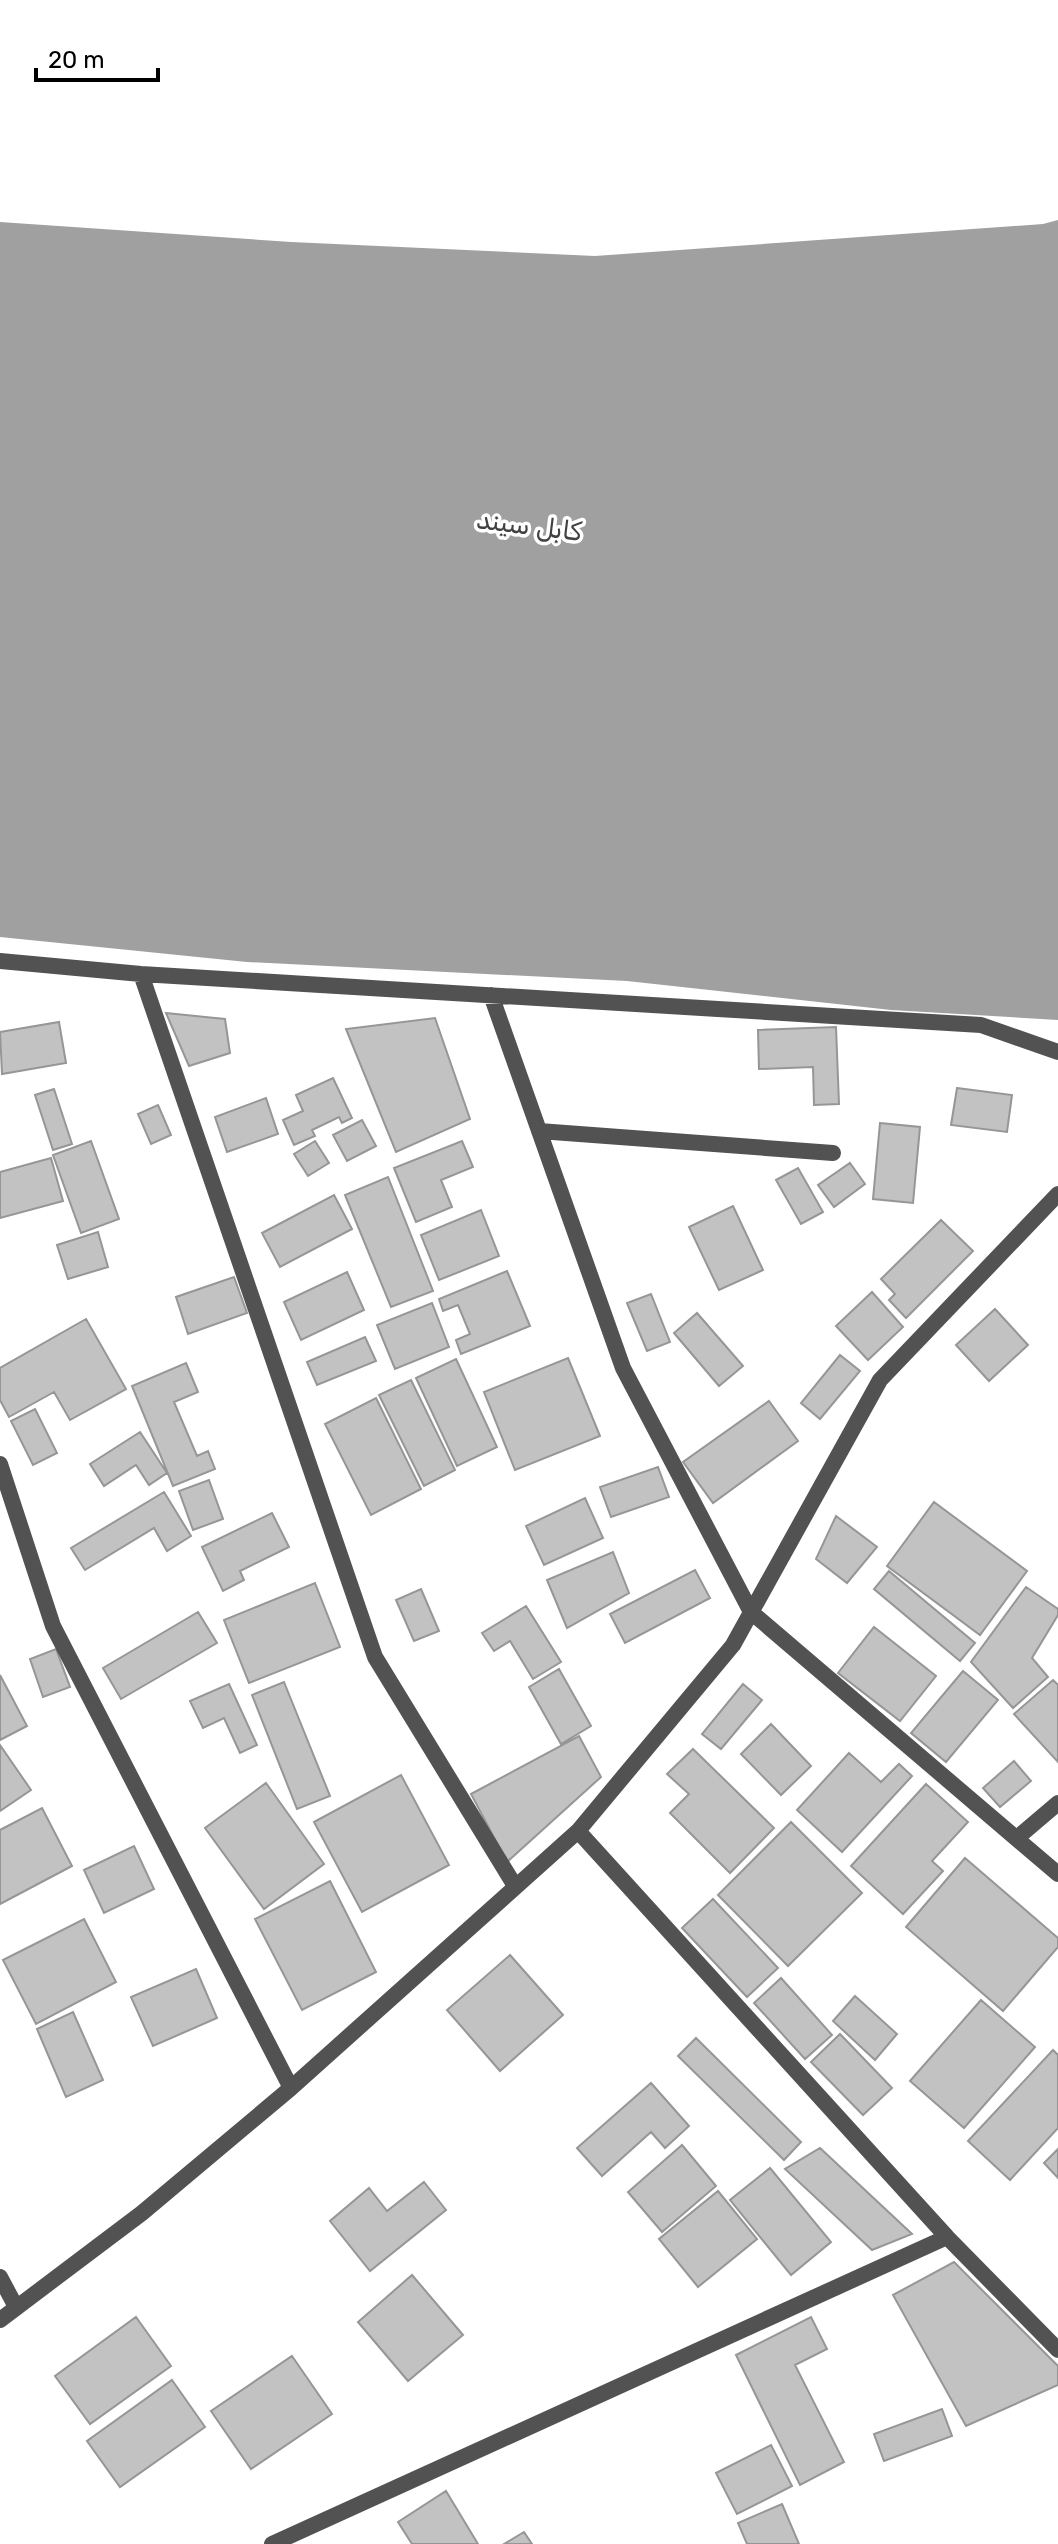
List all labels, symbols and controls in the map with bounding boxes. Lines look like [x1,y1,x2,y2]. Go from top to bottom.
scale bar [36,32,158,82]
text: 20 m [48,46,105,74]
water label: کابل سيند [474,504,584,548]

